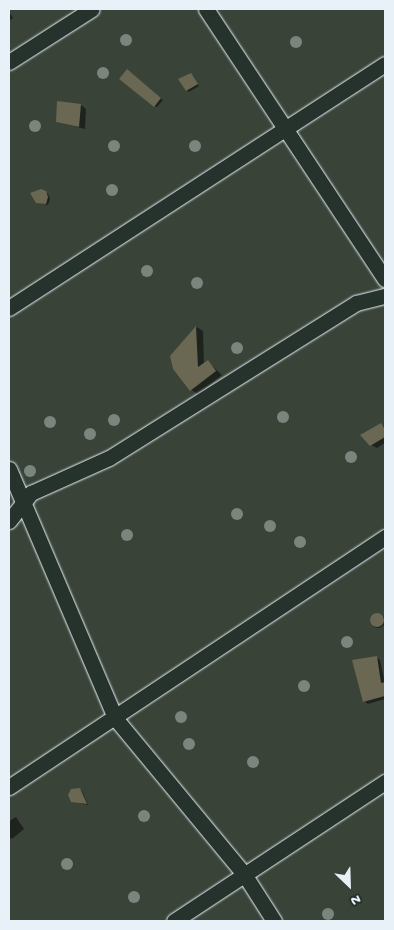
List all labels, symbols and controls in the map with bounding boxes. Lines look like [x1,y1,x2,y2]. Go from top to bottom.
north arrow [324,860,374,910]
text: N [348,890,363,909]

